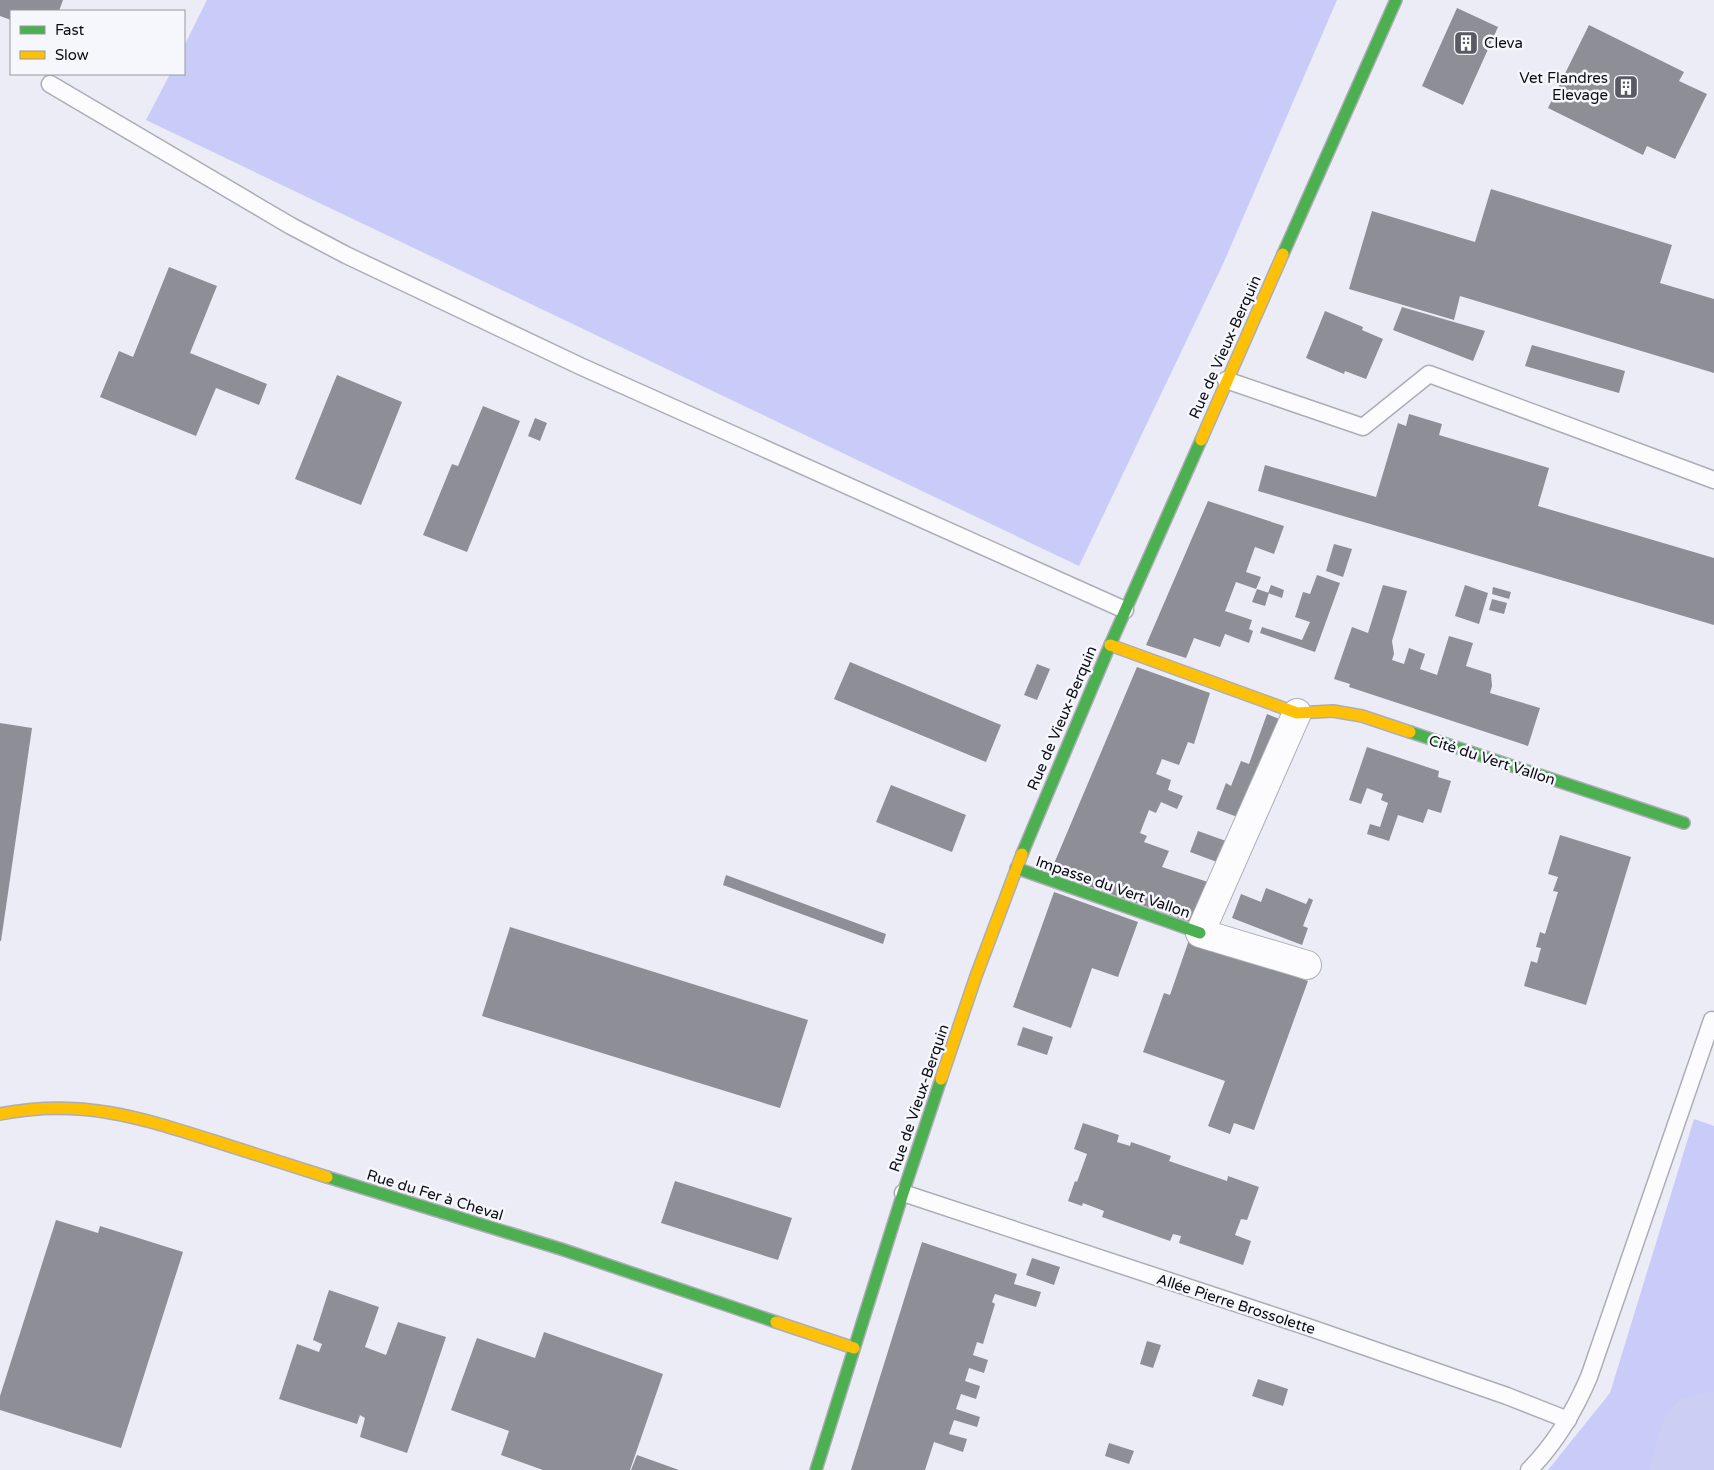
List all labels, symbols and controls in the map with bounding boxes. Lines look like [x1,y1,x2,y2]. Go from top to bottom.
legend [10,10,185,75]
text: Fast [55,21,85,39]
building icon: Cleva [1453,30,1479,56]
place label: Cleva [1484,34,1523,52]
text: Slow [55,46,89,64]
place label: Vet Flandres Elevage [1519,69,1608,104]
building icon: Vet Flandres Elevage [1613,74,1639,100]
street label: Rue de Vieux-Berquin [1185,272,1265,422]
street label: Rue de Vieux-Berquin [1023,643,1101,793]
street label: Cité du Vert Vallon [1427,731,1557,789]
street label: Impasse du Vert Vallon [1033,852,1193,922]
street label: Rue de Vieux-Berquin [885,1022,953,1174]
street label: Rue du Fer à Cheval [365,1166,505,1224]
street label: Allée Pierre Brossolette [1154,1270,1318,1338]

